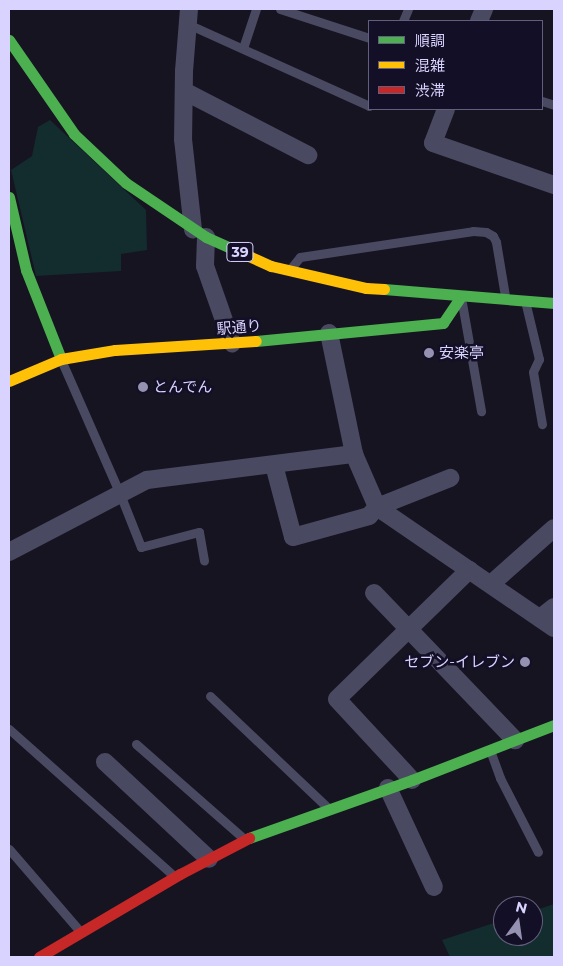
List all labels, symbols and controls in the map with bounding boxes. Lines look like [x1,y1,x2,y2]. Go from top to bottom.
legend [368,20,543,110]
text: 順調 [415,31,445,50]
text: 混雑 [415,56,445,75]
text: 渋滞 [415,81,445,100]
road number: 39 [226,240,254,264]
street label: 駅通り [216,316,262,338]
place label: 安楽亭 [439,344,484,362]
marker: 安楽亭 [423,347,435,359]
place label: とんでん [153,378,213,396]
marker: とんでん [137,381,149,393]
place label: セブン-イレブン [404,653,515,671]
marker: セブン-イレブン [519,656,531,668]
north arrow [493,896,543,946]
text: N [514,897,529,918]

